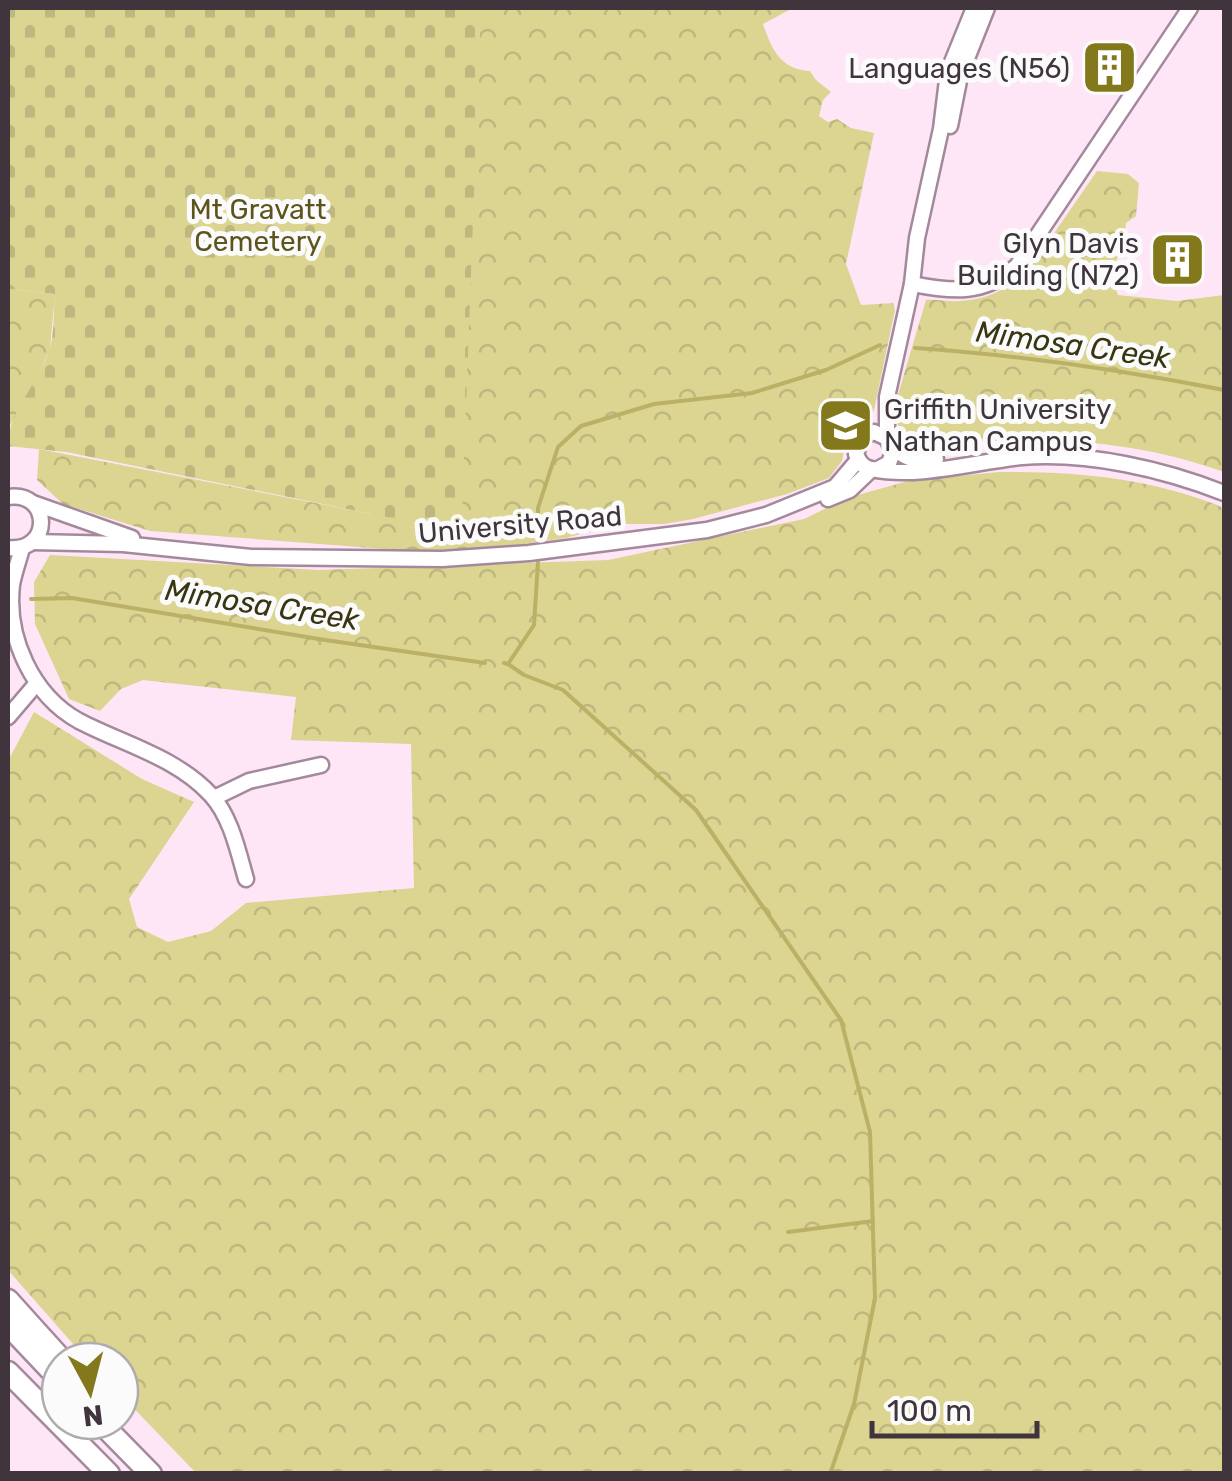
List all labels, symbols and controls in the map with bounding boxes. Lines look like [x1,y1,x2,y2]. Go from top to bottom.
building icon: Languages (N56) [1079,38,1139,98]
place label: Languages (N56) [848,52,1070,85]
park label: Mt Gravatt Cemetery [190,193,326,258]
place label: Glyn Davis Building (N72) [957,227,1139,292]
building icon: Glyn Davis Building (N72) [1148,229,1208,289]
water label: Mimosa Creek [974,314,1173,377]
place label: Griffith University Nathan Campus [884,393,1111,458]
school or university icon: Griffith University Nathan Campus [815,395,875,455]
street label: University Road [417,499,623,550]
water label: Mimosa Creek [163,572,362,638]
north arrow [40,1341,140,1441]
scale bar [872,1376,1037,1438]
text: 100 m [887,1393,972,1429]
text: N [81,1398,105,1433]

